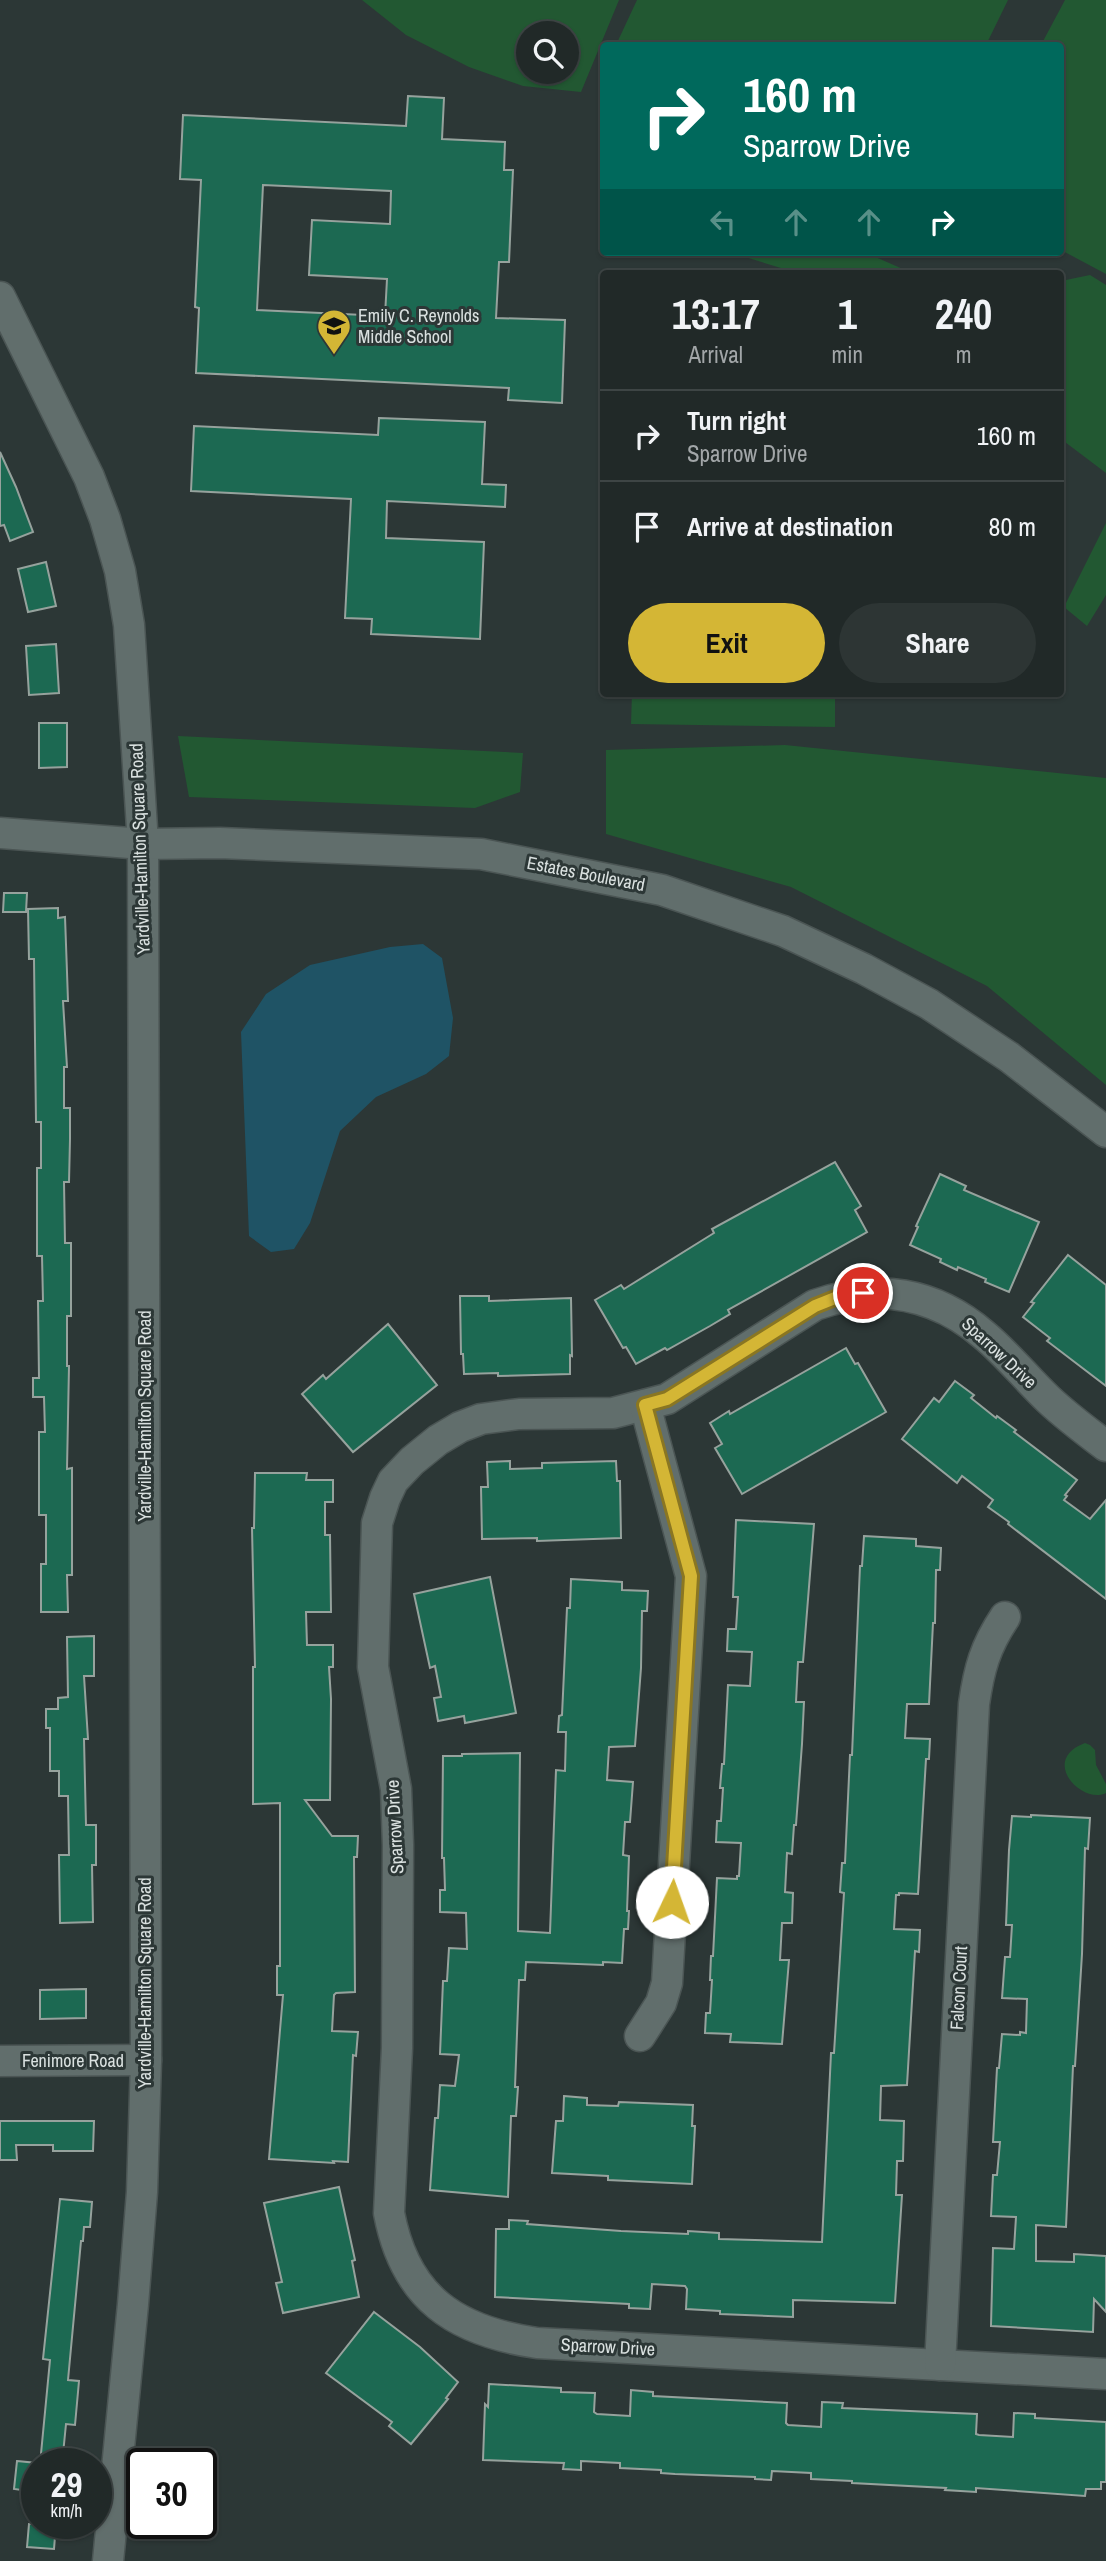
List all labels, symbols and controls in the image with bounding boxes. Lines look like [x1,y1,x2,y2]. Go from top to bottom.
map controls [516,21,579,84]
button: search [516,21,579,84]
text: 160 m [743,61,857,127]
icon: right [628,70,719,161]
text: Sparrow Drive [743,124,911,167]
icon: left [704,203,742,241]
icon: ahead [777,203,815,241]
icon: ahead [850,203,888,241]
icon: right [923,203,961,241]
text: 13:17 [672,286,760,342]
text: 1 [838,286,857,342]
text: 240 [935,286,992,342]
place label: Emily C. Reynolds Middle School [358,303,479,349]
school or university icon: Emily C. Reynolds Middle School [315,307,353,356]
text: Arrival [689,339,743,370]
text: min [832,339,863,370]
text: m [956,339,971,370]
text: Turn right [687,403,786,438]
icon: right [628,417,666,455]
text: 160 m [977,418,1036,453]
text: Sparrow Drive [687,438,808,469]
icon: arrive [628,508,666,546]
text: Arrive at destination [687,509,893,544]
text: 80 m [989,509,1036,544]
button: Exit [628,603,825,683]
button: Share [839,603,1036,683]
street label: Yardville-Hamilton Square Road [123,743,156,955]
street label: Estates Boulevard [525,850,647,897]
pin [833,1263,893,1323]
icon: arrive [844,1274,882,1312]
street label: Yardville-Hamilton Square Road [132,1310,157,1522]
street label: Sparrow Drive [956,1311,1042,1394]
street label: Sparrow Drive [380,1779,409,1875]
position arrow [635,1865,709,1939]
street label: Yardville-Hamilton Square Road [132,1877,157,2089]
street label: Falcon Court [944,1945,973,2030]
street label: Fenimore Road [22,2048,124,2073]
street label: Sparrow Drive [560,2332,656,2361]
speed limit sign: 30 [126,2448,217,2539]
text: 29 [51,2461,82,2508]
text: km/h [51,2498,83,2523]

